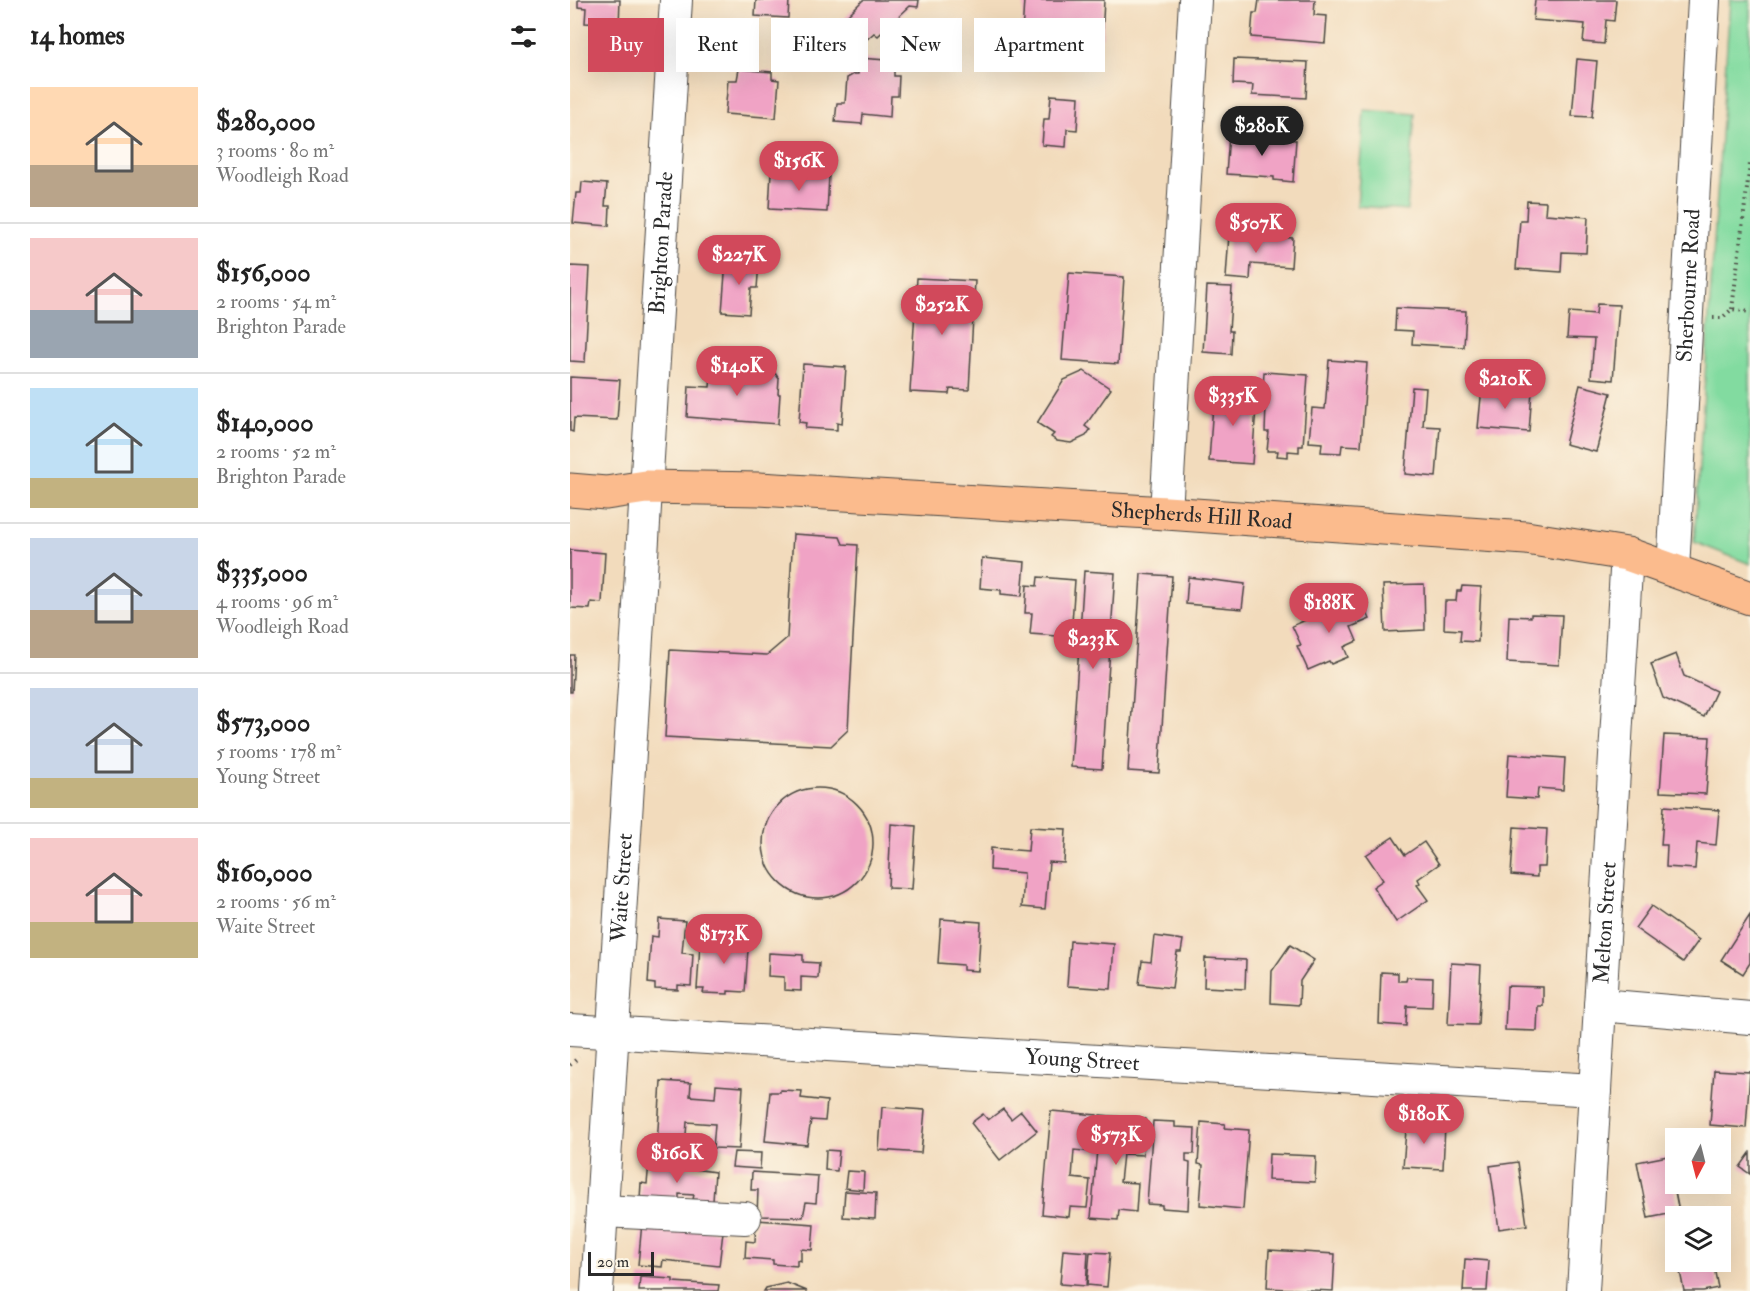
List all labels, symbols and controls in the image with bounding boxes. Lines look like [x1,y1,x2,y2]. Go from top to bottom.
chip: Buy [588,18,664,72]
chip: Rent [676,18,759,72]
chip: Filters [771,18,868,72]
chip: New [880,18,962,72]
chip: Apartment [974,18,1105,72]
text: 14 homes [30,20,125,52]
icon: filters [507,20,540,53]
text: $280,000 [216,106,316,138]
pin: $280K [1220,106,1304,157]
icon: home [78,111,150,183]
text: $280K [1234,113,1290,138]
text: 3 rooms · 80 m² [216,138,334,163]
pin: $156K [757,141,841,192]
text: $156K [773,148,825,173]
text: Woodleigh Road [216,163,349,188]
street label: Brighton Parade [643,171,679,315]
pin: $507K [1214,203,1298,254]
street label: Sherbourne Road [1670,208,1707,363]
text: $507K [1229,210,1283,235]
pin: $227K [697,235,781,286]
text: $227K [712,242,766,267]
text: $156,000 [216,257,311,289]
icon: home [78,262,150,334]
pin: $252K [900,285,984,336]
text: 2 rooms · 54 m² [216,289,336,314]
text: $252K [915,292,969,317]
text: Brighton Parade [216,314,346,339]
pin: $140K [695,346,779,397]
text: $140K [710,353,764,378]
pin: $210K [1463,359,1547,410]
text: $210K [1479,366,1531,391]
pin: $335K [1191,376,1275,427]
text: $335K [1208,383,1258,408]
text: $140,000 [216,407,314,439]
icon: home [78,412,150,484]
text: 2 rooms · 52 m² [216,439,336,464]
text: Brighton Parade [216,464,346,489]
street label: Shepherds Hill Road [1110,496,1293,536]
text: $335,000 [216,557,308,589]
icon: home [78,562,150,634]
pin: $188K [1287,583,1371,634]
text: 4 rooms · 96 m² [216,589,338,614]
text: $188K [1303,590,1355,615]
text: Woodleigh Road [216,614,349,639]
pin: $233K [1051,619,1135,670]
text: $233K [1068,626,1118,651]
text: $573,000 [216,707,310,739]
icon: home [78,712,150,784]
text: 5 rooms · 178 m² [216,739,341,764]
text: Young Street [216,764,320,789]
street label: Waite Street [604,832,639,944]
text: $160,000 [216,857,312,889]
street label: Melton Street [1587,861,1623,985]
icon: home [78,862,150,934]
text: 2 rooms · 56 m² [216,889,336,914]
text: Waite Street [216,914,315,939]
pin: $173K [682,914,766,965]
text: $173K [699,921,749,946]
street label: Young Street [1024,1043,1140,1077]
pin: $180K [1382,1094,1466,1145]
text: $180K [1398,1101,1450,1126]
pin: $573K [1074,1115,1158,1166]
text: $573K [1091,1122,1141,1147]
north arrow [1665,1128,1731,1194]
map controls [1665,1128,1731,1272]
pin: $160K [635,1133,719,1184]
text: $160K [651,1140,703,1165]
button: layers [1665,1206,1731,1272]
scale bar [588,1249,654,1276]
text: 20 m [597,1252,629,1272]

